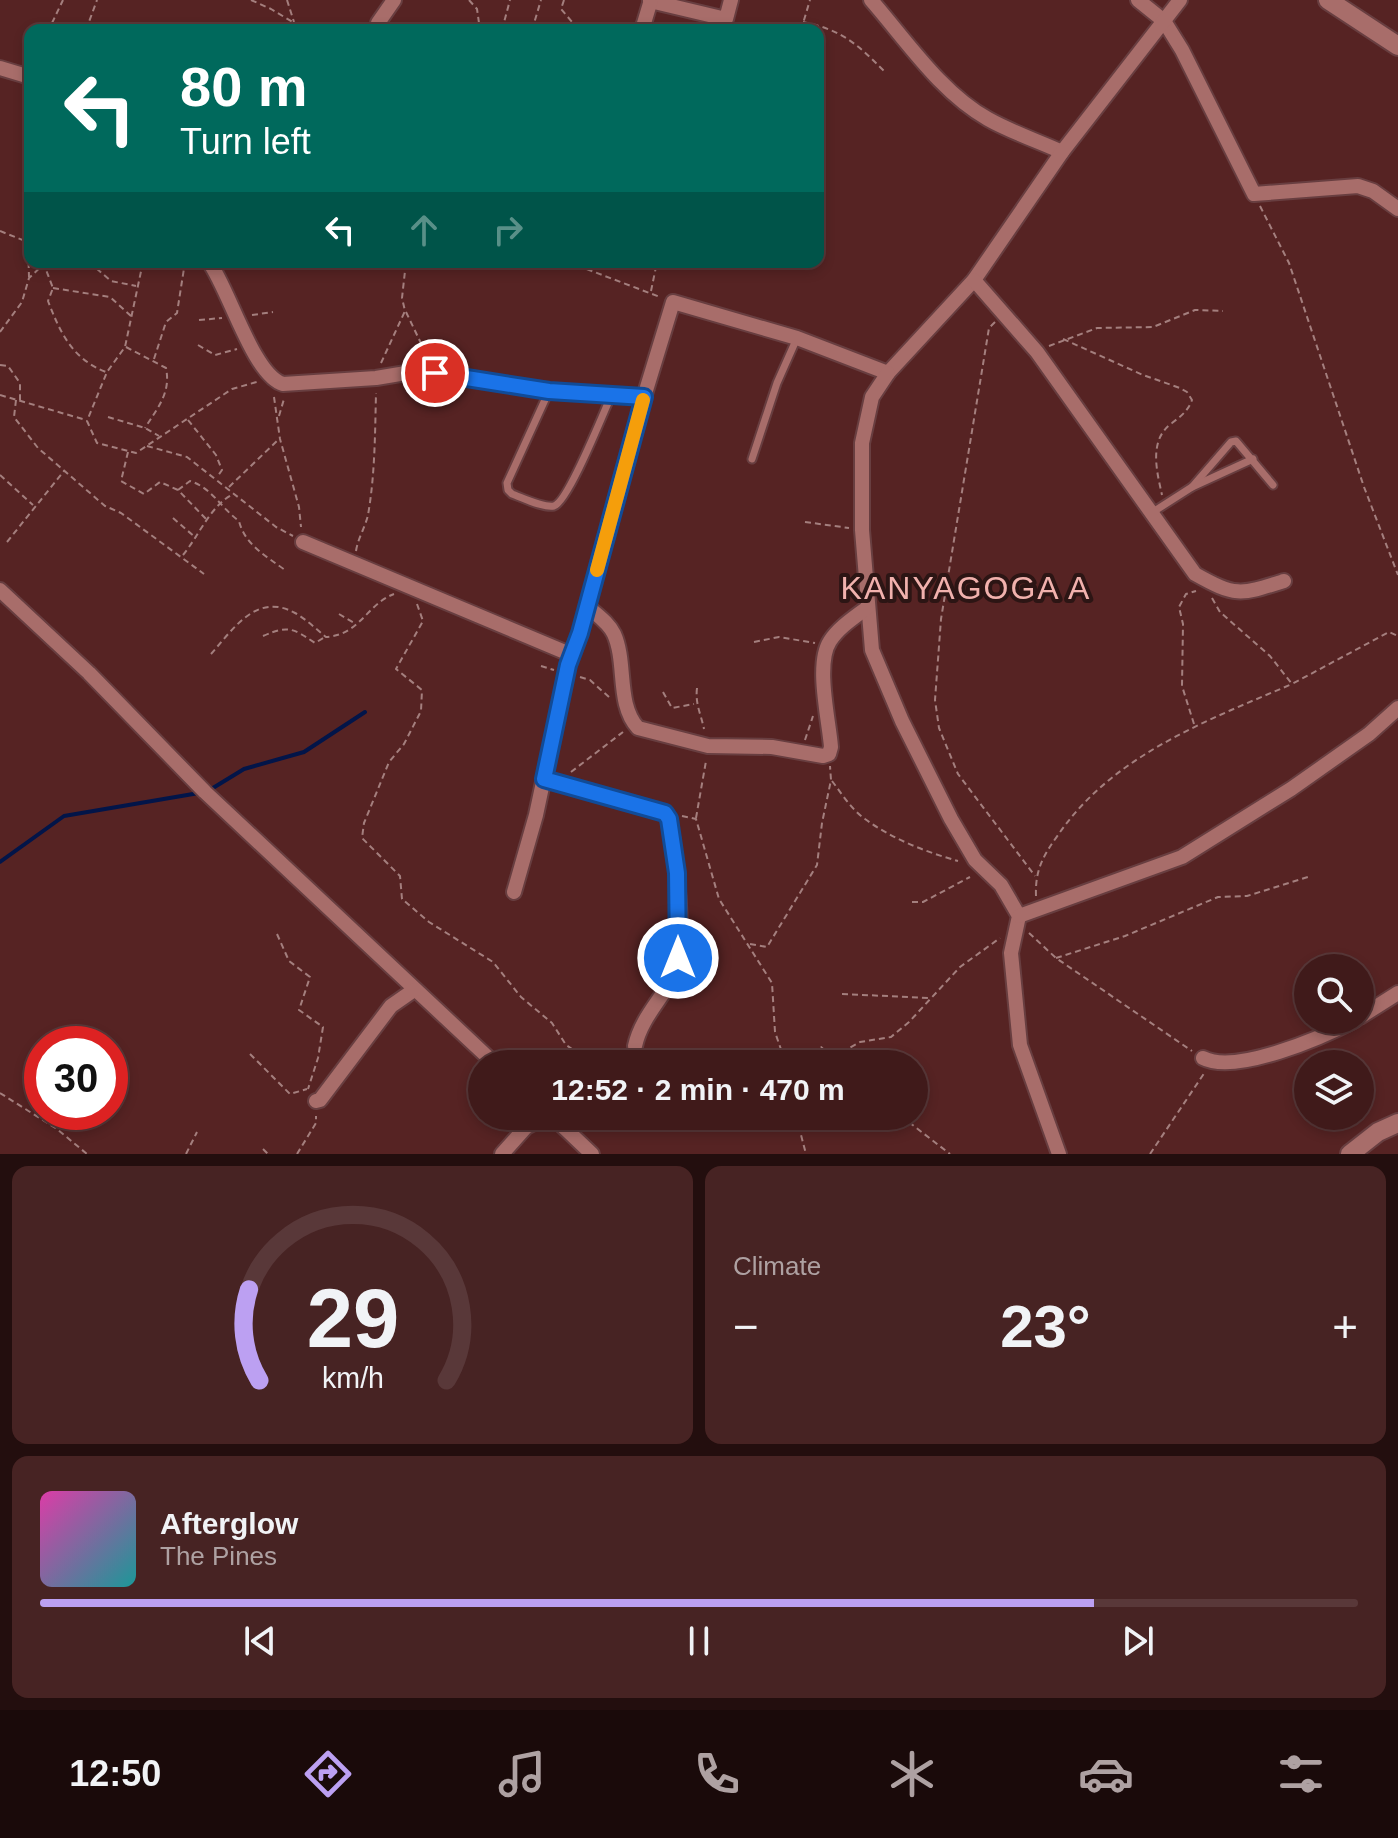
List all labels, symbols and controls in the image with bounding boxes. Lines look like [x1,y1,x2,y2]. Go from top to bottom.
text: 80 m [180,55,308,118]
icon: left [48,56,152,160]
text: Turn left [180,121,311,162]
icon: left [318,208,362,252]
icon: ahead [402,208,446,252]
icon: right [486,208,530,252]
pin [401,339,469,407]
icon: arrive [413,351,457,395]
district label: KANYAGOGA A [841,570,1091,606]
position arrow [636,916,720,1000]
map controls [1294,954,1374,1130]
button: search [1294,954,1374,1034]
speed limit sign: 30 [24,1026,128,1130]
button: layers [1294,1050,1374,1130]
text: 12:52 · 2 min · 470 m [551,1073,845,1106]
text: Climate [733,1251,821,1281]
text: 29 [306,1272,399,1365]
text: 23° [1000,1293,1091,1360]
text: − [733,1302,759,1351]
text: + [1332,1302,1358,1351]
text: km/h [322,1362,383,1394]
text: Afterglow [160,1507,298,1540]
text: The Pines [160,1541,277,1571]
icon: previous [238,1619,282,1663]
icon: pause [677,1619,721,1663]
icon: next [1116,1619,1160,1663]
icon: directions [300,1746,356,1802]
icon: music [494,1746,550,1802]
icon: phone [689,1746,745,1802]
icon: climate [884,1746,940,1802]
icon: car [1078,1746,1134,1802]
icon: filters [1273,1746,1329,1802]
text: 12:50 [69,1753,161,1794]

